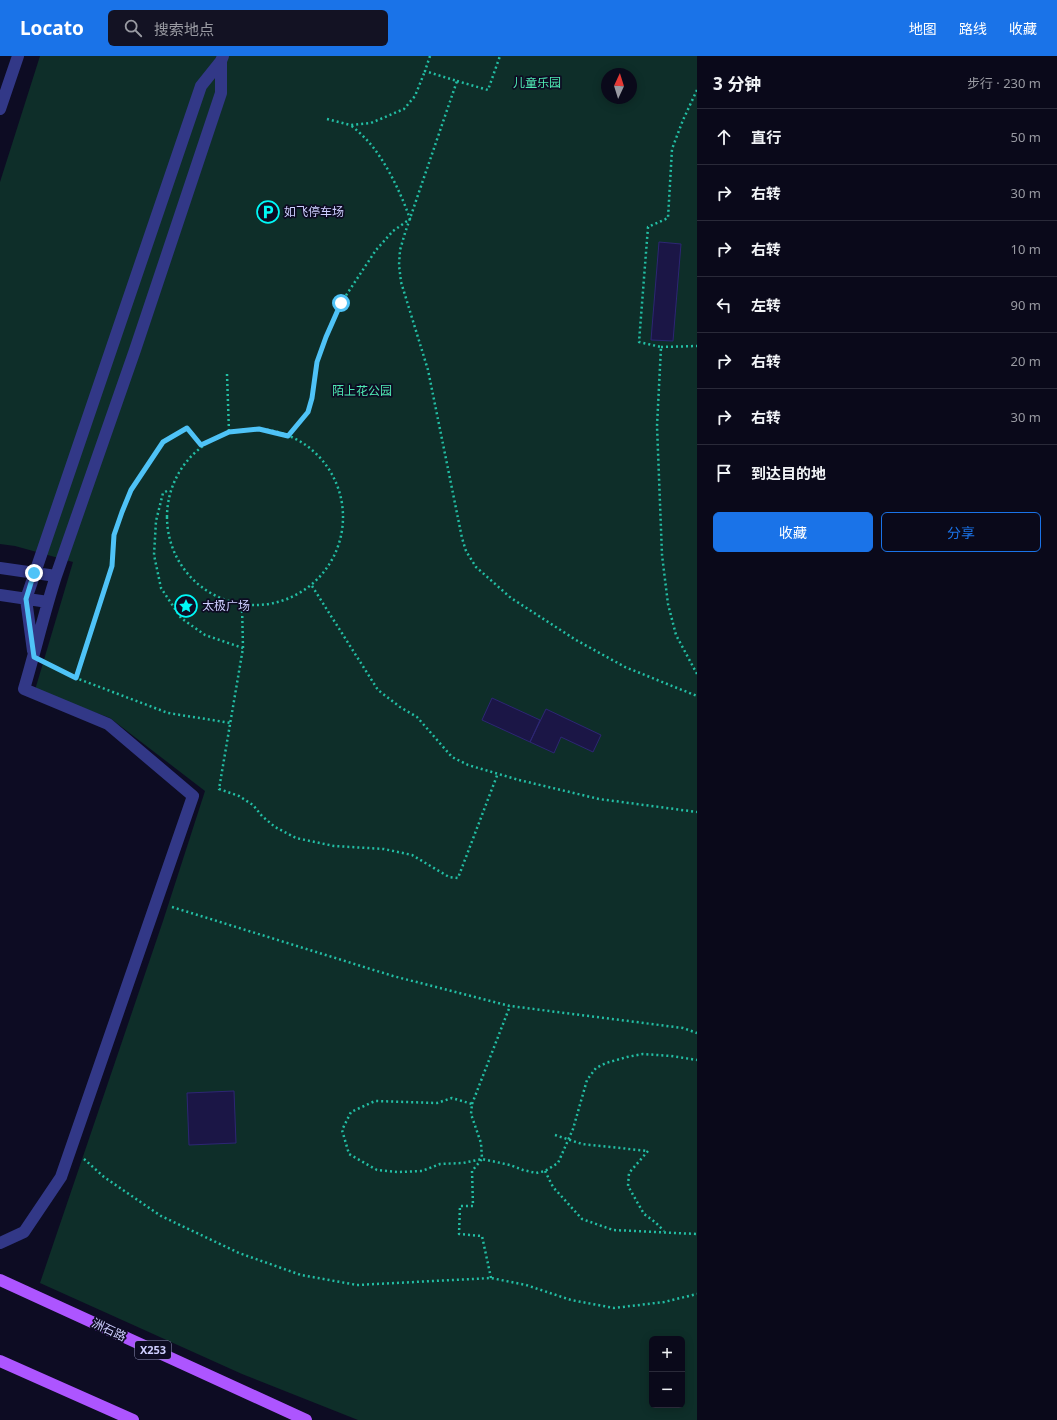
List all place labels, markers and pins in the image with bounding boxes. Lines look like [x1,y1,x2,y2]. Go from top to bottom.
parking icon: 如飞停车场 [255,199,281,225]
place label: 如飞停车场 [284,203,344,220]
place icon: 太极广场 [173,593,199,619]
place label: 太极广场 [202,597,250,614]

